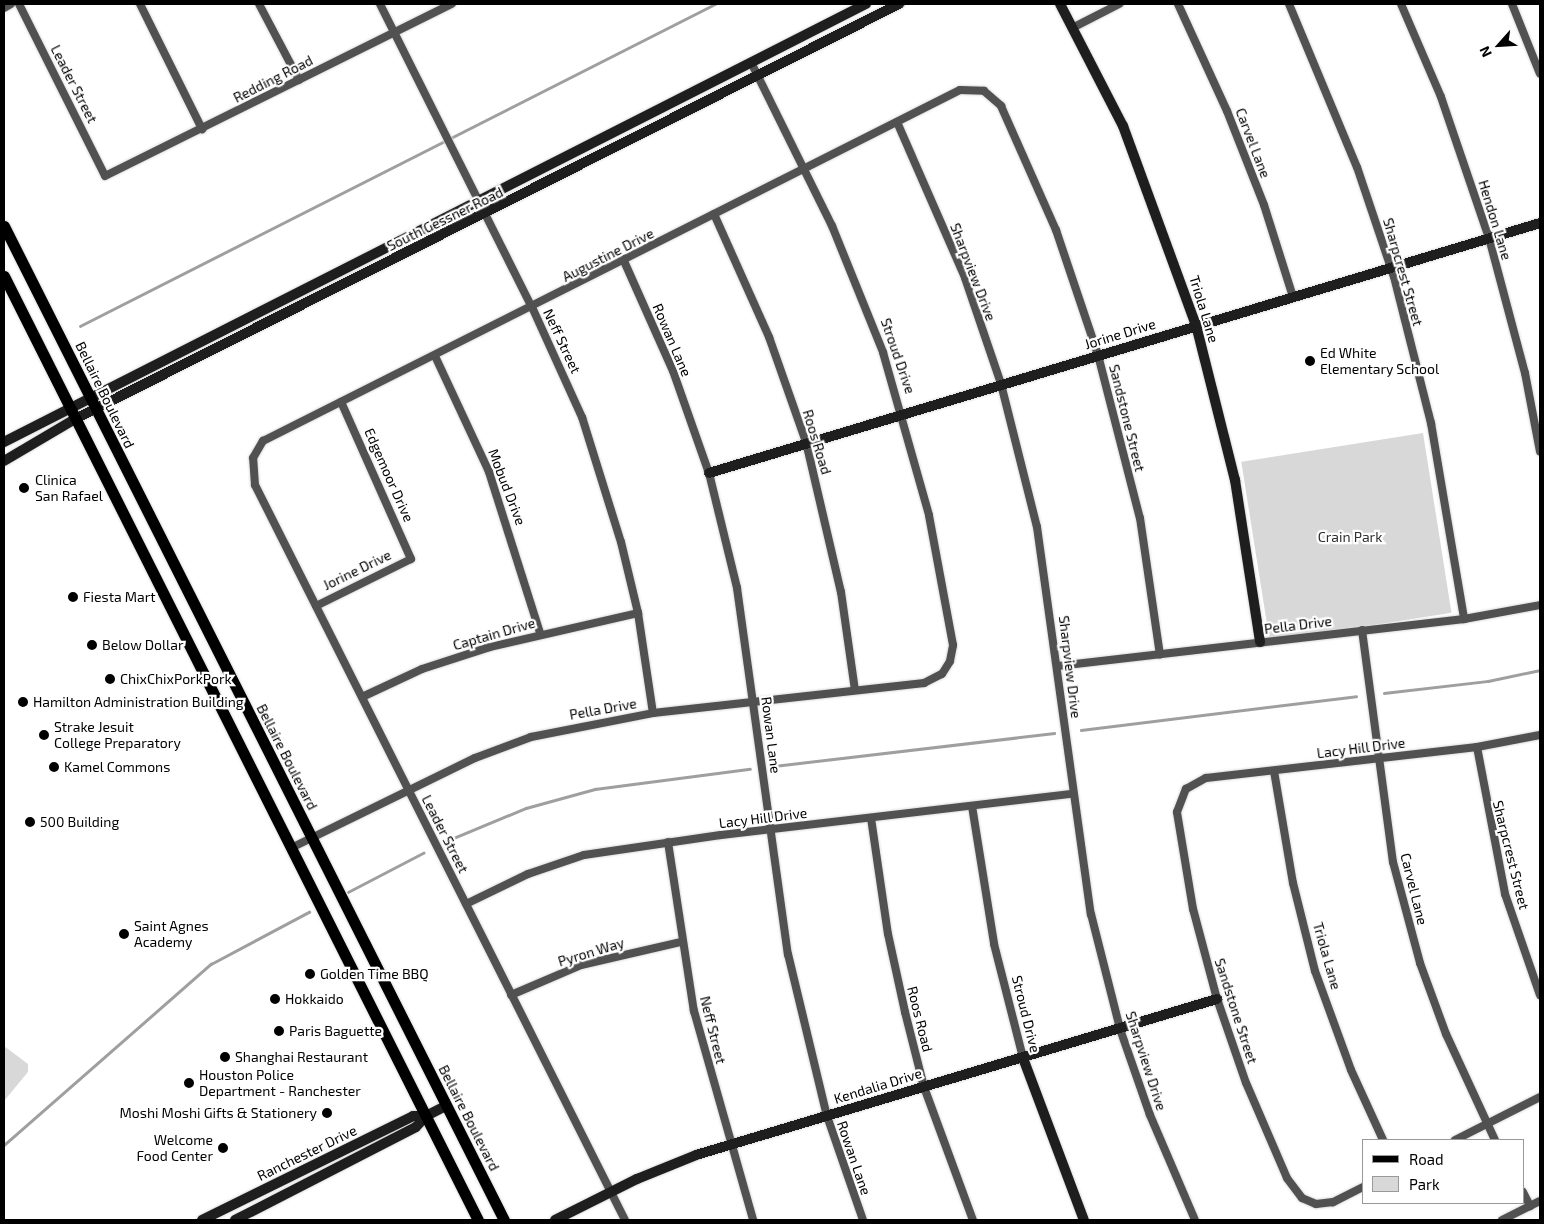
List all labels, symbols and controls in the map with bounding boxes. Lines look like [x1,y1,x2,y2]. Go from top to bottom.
north arrow [1474,20,1524,70]
street label: Leader Street [47,42,101,126]
text: N [1475,44,1495,60]
street label: Redding Road [230,52,316,106]
street label: Carvel Lane [1232,105,1274,181]
street label: Hendon Lane [1475,178,1515,262]
street label: South Gessner Road [384,183,506,255]
street label: Sharpcrest Street [1380,216,1426,328]
street label: Sharpview Drive [947,221,999,323]
street label: Augustine Drive [559,225,657,285]
street label: Triola Lane [1186,273,1222,345]
street label: Rowan Lane [649,301,695,379]
street label: Neff Street [540,306,584,376]
street label: Jorine Drive [1082,315,1158,353]
street label: Stroud Drive [877,316,919,396]
street label: Bellaire Boulevard [72,339,138,451]
place label: Ed White Elementary School [1320,345,1439,378]
marker: Ed White Elementary School [1304,355,1316,367]
street label: Sandstone Street [1106,363,1148,473]
street label: Roos Road [799,408,835,476]
street label: Edgemoor Drive [361,425,417,525]
street label: Mobud Drive [485,446,529,528]
place label: Clinica San Rafael [35,472,103,504]
marker: Clinica San Rafael [17,481,31,495]
park label: Crain Park [1318,529,1382,545]
street label: Jorine Drive [320,546,394,594]
place label: Fiesta Mart [83,589,156,605]
marker: Fiesta Mart [67,591,79,603]
street label: Pella Drive [1263,613,1333,637]
street label: Captain Drive [451,614,537,654]
street label: Sharpview Drive [1055,615,1085,719]
place label: Below Dollar [102,637,184,653]
marker: Below Dollar [86,639,98,651]
place label: ChixChixPorkPork [120,671,232,687]
marker: ChixChixPorkPork [104,673,116,685]
place label: Hamilton Administration Building [33,694,244,710]
street label: Pella Drive [568,695,638,723]
marker: Hamilton Administration Building [17,696,29,708]
street label: Rowan Lane [758,696,784,774]
street label: Bellaire Boulevard [253,701,321,813]
place label: Strake Jesuit College Preparatory [54,719,181,752]
marker: Strake Jesuit College Preparatory [38,729,50,741]
street label: Lacy Hill Drive [1315,734,1407,762]
place label: Kamel Commons [64,759,171,775]
marker: Kamel Commons [48,761,60,773]
street label: Leader Street [418,792,472,876]
street label: Sharpcrest Street [1489,799,1533,911]
street label: Lacy Hill Drive [717,804,809,832]
place label: 500 Building [40,814,119,830]
marker: 500 Building [24,816,36,828]
street label: Carvel Lane [1397,851,1431,927]
place label: Saint Agnes Academy [134,918,209,950]
street label: Triola Lane [1309,920,1345,992]
marker: Saint Agnes Academy [118,928,130,940]
street label: Pyron Way [556,934,626,970]
street label: Sandstone Street [1211,956,1261,1066]
place label: Golden Time BBQ [320,966,429,982]
marker: Golden Time BBQ [304,968,316,980]
street label: Stroud Drive [1008,974,1044,1054]
street label: Roos Road [904,984,936,1054]
place label: Hokkaido [285,991,344,1007]
marker: Hokkaido [269,993,281,1005]
street label: Neff Street [696,994,730,1066]
street label: Sharpview Drive [1122,1009,1170,1113]
place label: Paris Baguette [289,1023,382,1039]
marker: Paris Baguette [273,1025,285,1037]
place label: Shanghai Restaurant [235,1049,368,1065]
marker: Shanghai Restaurant [219,1051,231,1063]
street label: Bellaire Boulevard [435,1062,503,1174]
street label: Kendalia Drive [832,1065,924,1107]
place label: Houston Police Department - Ranchester [199,1067,361,1100]
marker: Houston Police Department - Ranchester [183,1077,195,1089]
place label: Moshi Moshi Gifts & Stationery [120,1105,317,1121]
marker: Moshi Moshi Gifts & Stationery [321,1107,333,1119]
street label: Rowan Lane [833,1119,875,1197]
street label: Ranchester Drive [254,1122,360,1184]
place label: Welcome Food Center [137,1132,213,1164]
legend [1362,1139,1524,1204]
marker: Welcome Food Center [217,1142,229,1154]
text: Road [1409,1150,1444,1168]
text: Park [1409,1175,1440,1193]

